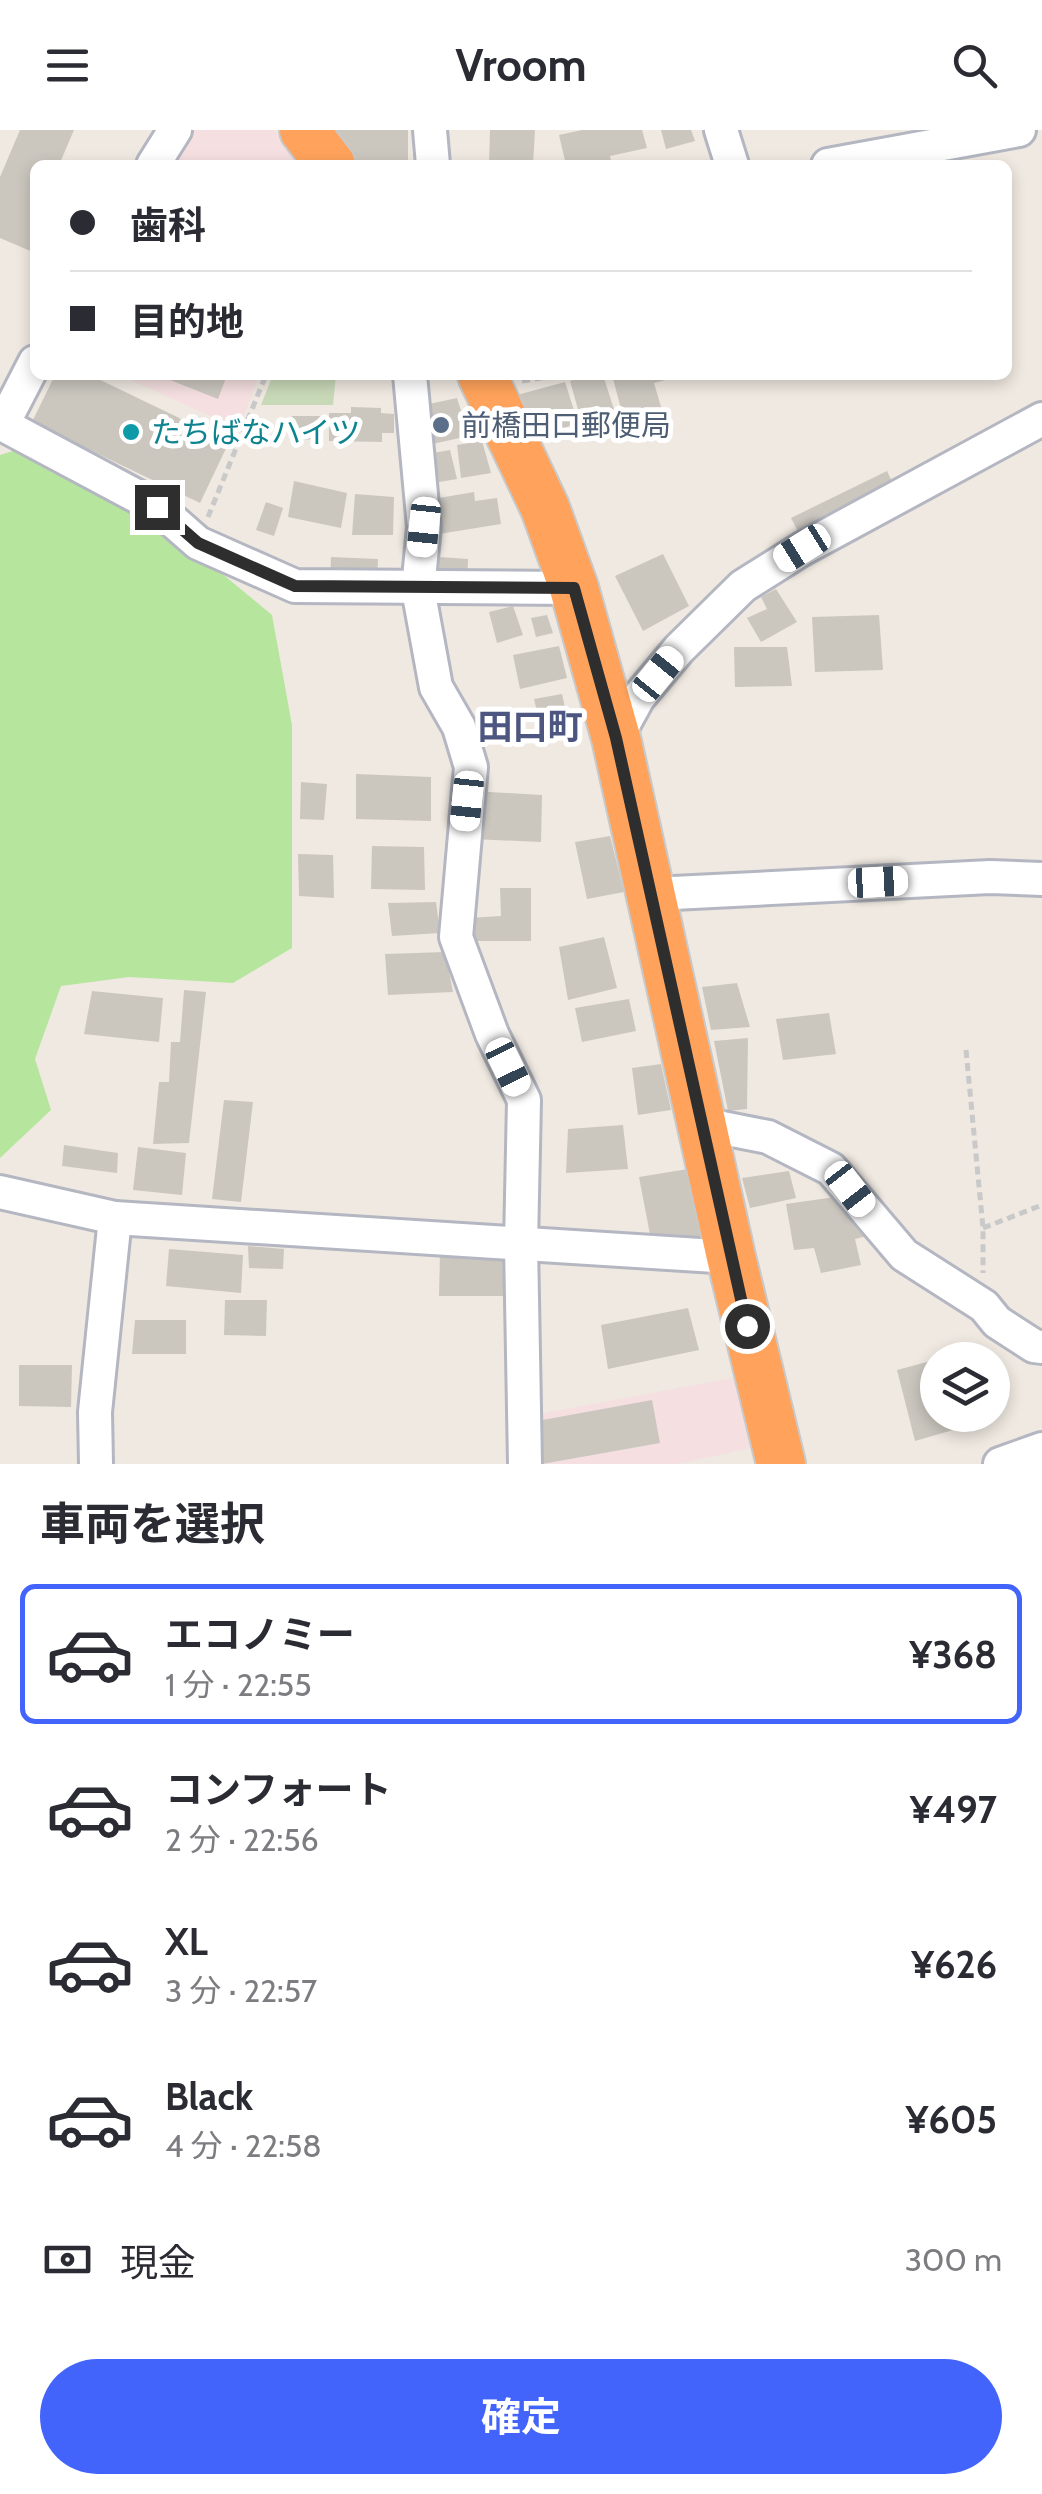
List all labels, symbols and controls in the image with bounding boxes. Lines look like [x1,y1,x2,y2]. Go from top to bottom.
icon: menu [40,38,95,93]
text: Vroom [455,38,587,92]
icon: search [947,38,1002,93]
text: 歯科 [130,202,206,249]
text: 目的地 [130,298,244,345]
place label: 前橋田口郵便局 [461,407,671,444]
place label: たちばなハイツ [151,414,360,451]
marker: 前橋田口郵便局 [430,414,452,436]
marker: たちばなハイツ [120,421,142,443]
route end [135,485,180,530]
car [406,496,442,558]
car [769,519,835,577]
car [627,641,689,707]
district label: 田口町 [477,705,583,748]
car [449,770,485,832]
car [847,865,909,899]
car [481,1033,535,1101]
car [820,1156,880,1222]
route start [725,1304,770,1349]
map controls [920,1342,1010,1432]
button: layers [920,1342,1010,1432]
text: 車両を選択 [40,1497,265,1551]
icon: car [45,1609,135,1699]
text: エコノミー [165,1611,355,1658]
text: ¥368 [909,1631,997,1678]
text: 1 分 · 22:55 [165,1665,311,1704]
icon: car [45,1764,135,1854]
text: コンフォート [165,1766,392,1813]
text: ¥497 [910,1786,997,1833]
text: 2 分 · 22:56 [165,1820,319,1859]
text: XL [165,1918,208,1965]
icon: car [45,1919,135,2009]
text: ¥626 [911,1941,997,1988]
text: 3 分 · 22:57 [165,1971,317,2010]
text: Black [165,2073,253,2120]
icon: car [45,2074,135,2164]
text: ¥605 [905,2096,997,2143]
text: 4 分 · 22:58 [165,2126,322,2165]
icon: cash [40,2232,95,2287]
text: 現金 [120,2239,196,2286]
text: 300 m [905,2240,1002,2279]
button: 確定 [40,2359,1002,2474]

